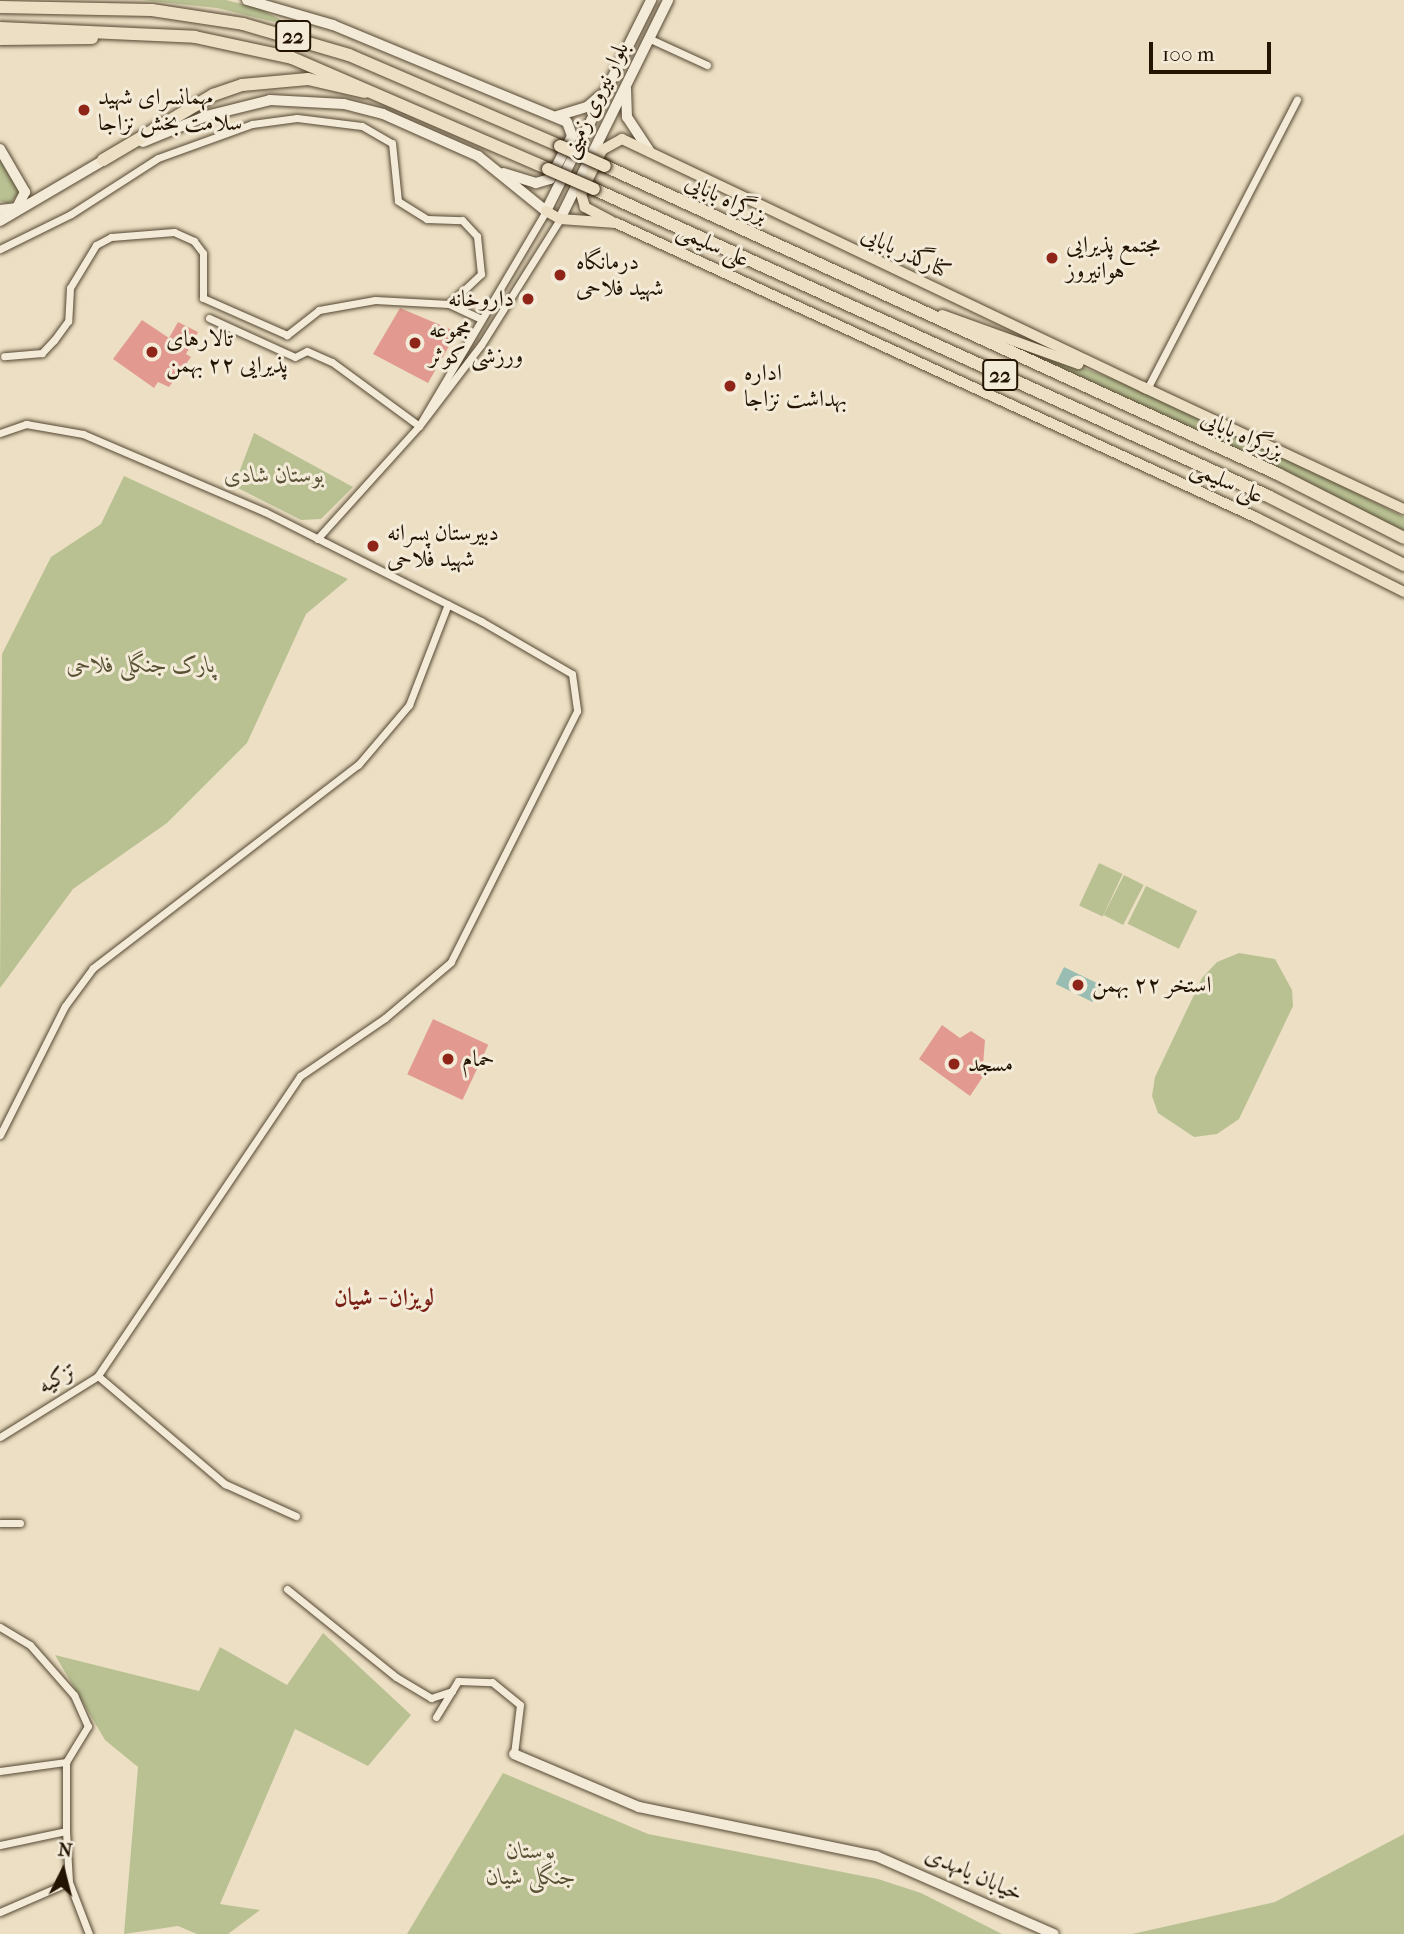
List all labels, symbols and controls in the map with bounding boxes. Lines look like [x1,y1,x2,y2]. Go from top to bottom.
road number: 22 [274,19,312,54]
scale bar [1152,28,1274,72]
street label: بلوار نیروی زمینی [555,37,635,163]
text: 100 m [1162,42,1215,66]
place label: مهمانسرای شهید سلامت بخش نزاجا [98,83,242,137]
marker: مهمانسرای شهید سلامت بخش نزاجا [76,102,92,118]
street label: بزرگراه بابایی [681,168,771,230]
street label: علی سلیمی [673,216,753,274]
street label: کنارگذر بابایی [857,220,955,286]
place label: مجتمع پذیرایی هوانیروز [1066,231,1160,285]
place label: درمانگاه شهید فلاحی [576,248,664,302]
marker: مجتمع پذیرایی هوانیروز [1044,250,1060,266]
marker: درمانگاه شهید فلاحی [550,265,570,285]
place label: داروخانه [448,285,514,313]
marker: داروخانه [520,291,536,307]
place label: مجموعه ورزشی کوثر [429,316,523,370]
place label: تالارهای پذیرایی ۲۲ بهمن [166,325,288,379]
marker: مجموعه ورزشی کوثر [407,335,423,351]
marker: تالارهای پذیرایی ۲۲ بهمن [144,344,160,360]
road number: 22 [981,358,1019,392]
place label: اداره بهداشت نزاجا [744,359,847,413]
marker: اداره بهداشت نزاجا [722,378,738,394]
street label: بزرگراه بابایی [1197,405,1287,465]
street label: علی سلیمی [1186,454,1268,510]
park label: بوستان شادی [224,461,324,489]
place label: دبیرستان پسرانه شهید فلاحی [387,519,499,573]
marker: دبیرستان پسرانه شهید فلاحی [365,538,381,554]
park label: پارک جنگلی فلاحی [67,651,215,679]
place label: استخر ۲۲ بهمن [1092,971,1211,999]
marker: استخر ۲۲ بهمن [1070,977,1086,993]
place label: حمام [462,1045,494,1073]
place label: مسجد [968,1050,1013,1078]
marker: حمام [440,1051,456,1067]
marker: مسجد [946,1056,962,1072]
district label: لویزان - شیان [334,1284,434,1312]
street label: تزکیه [33,1356,81,1400]
north arrow [28,1836,98,1906]
park label: بوستان جنگلی شیان [486,1837,576,1891]
text: N [57,1838,74,1862]
street label: خیابان یامهدی [921,1840,1027,1908]

